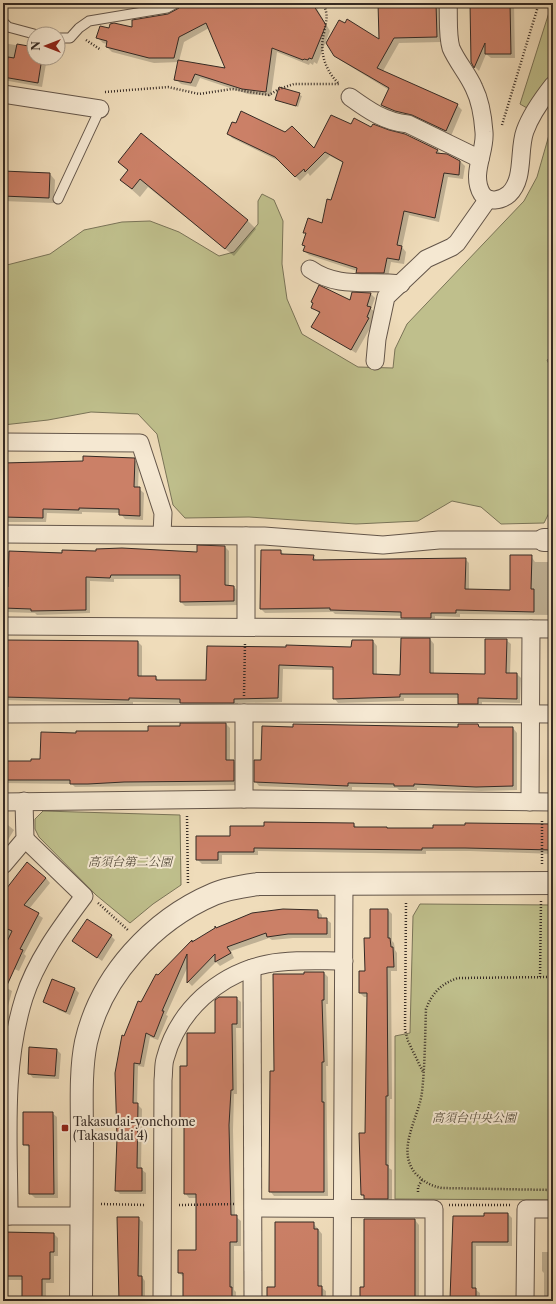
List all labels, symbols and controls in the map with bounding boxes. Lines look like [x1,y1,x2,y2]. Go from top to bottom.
north arrow [26,26,66,66]
text: N [29,41,43,51]
park label: 高須台第二公園 [88,854,174,869]
park label: 高須台中央公園 [432,1110,518,1125]
place label: Takasudai-yonchome (Takasudai 4) [73,1114,196,1143]
marker: Takasudai-yonchome (Takasudai 4) [60,1123,70,1133]

